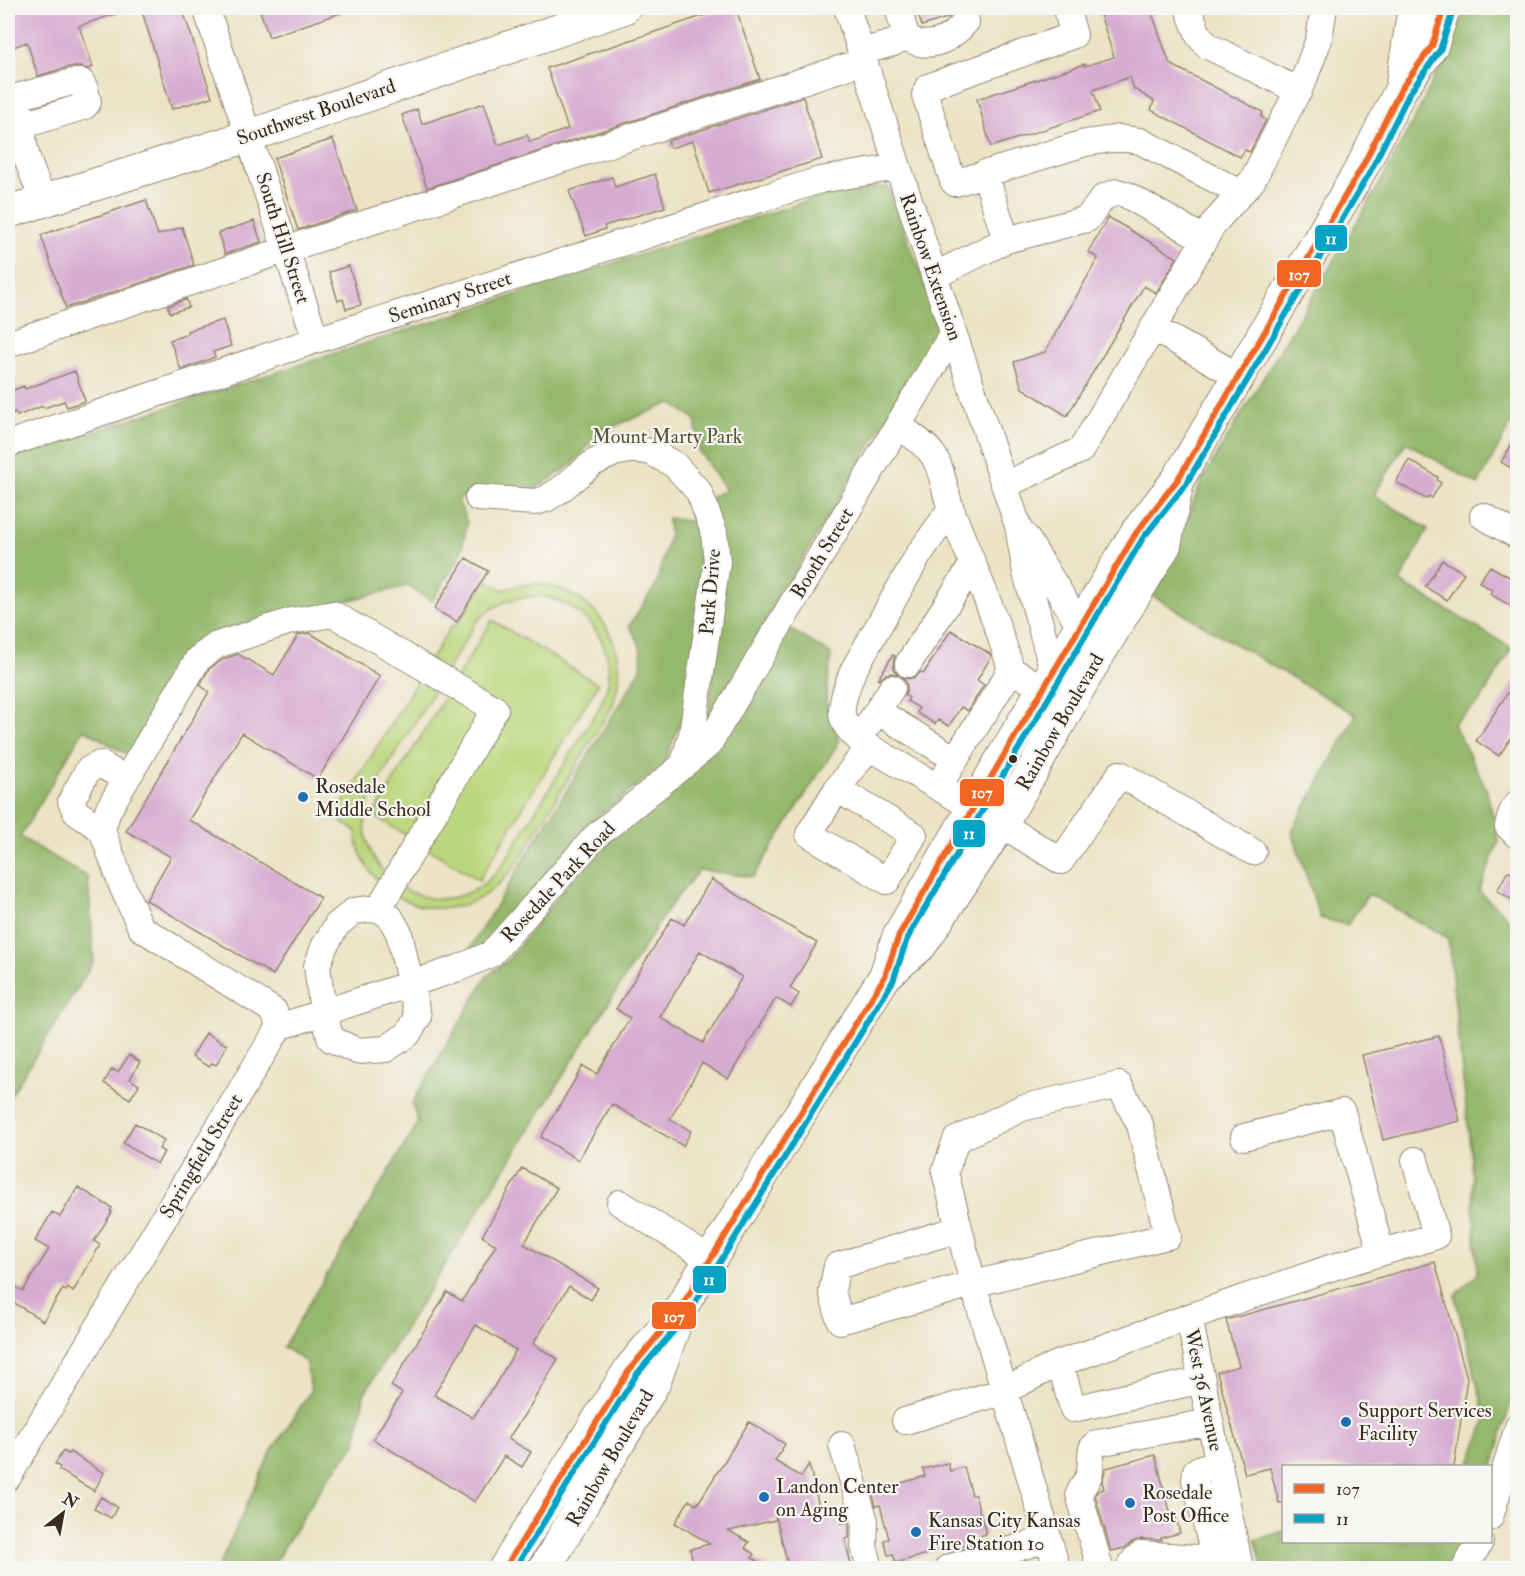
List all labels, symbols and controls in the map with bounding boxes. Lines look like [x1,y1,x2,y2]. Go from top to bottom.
street label: Southwest Boulevard [233,73,399,151]
street label: South Hill Street [250,169,316,307]
street label: Rainbow Extension [894,190,968,344]
line badge: 11 [1314,224,1348,252]
text: 11 [1325,229,1337,249]
line badge: 107 [1276,259,1322,288]
street label: Seminary Street [385,265,515,329]
text: 107 [1288,265,1310,285]
park label: Mount Marty Park [592,424,743,449]
street label: Booth Street [785,503,859,603]
street label: Park Drive [694,548,726,636]
street label: Rainbow Boulevard [1011,649,1109,795]
unlabelled marker [1007,753,1019,765]
place label: Rosedale Middle School [315,774,431,822]
line badge: 107 [959,778,1005,807]
text: 107 [971,783,993,803]
marker: Rosedale Middle School [296,790,310,804]
street label: Rosedale Park Road [495,816,621,948]
line badge: 11 [952,819,986,848]
text: 11 [963,824,975,844]
street label: Springfield Street [154,1089,249,1223]
line badge: 11 [692,1265,727,1294]
text: 11 [703,1270,715,1290]
line badge: 107 [651,1301,697,1330]
text: 107 [663,1307,685,1327]
street label: West 36 Avenue [1179,1326,1229,1453]
street label: Rainbow Boulevard [561,1385,659,1531]
place label: Support Services Facility [1358,1398,1492,1446]
marker: Support Services Facility [1339,1415,1353,1429]
legend [1282,1465,1492,1543]
place label: Landon Center on Aging [776,1474,899,1522]
text: 107 [1336,1478,1360,1501]
place label: Rosedale Post Office [1142,1480,1229,1528]
north arrow [33,1483,93,1543]
text: N [58,1488,82,1514]
marker: Landon Center on Aging [757,1490,771,1504]
marker: Rosedale Post Office [1123,1496,1137,1510]
place label: Kansas City Kansas Fire Station 10 [928,1508,1080,1556]
text: 11 [1336,1508,1349,1531]
marker: Kansas City Kansas Fire Station 10 [909,1525,923,1539]

